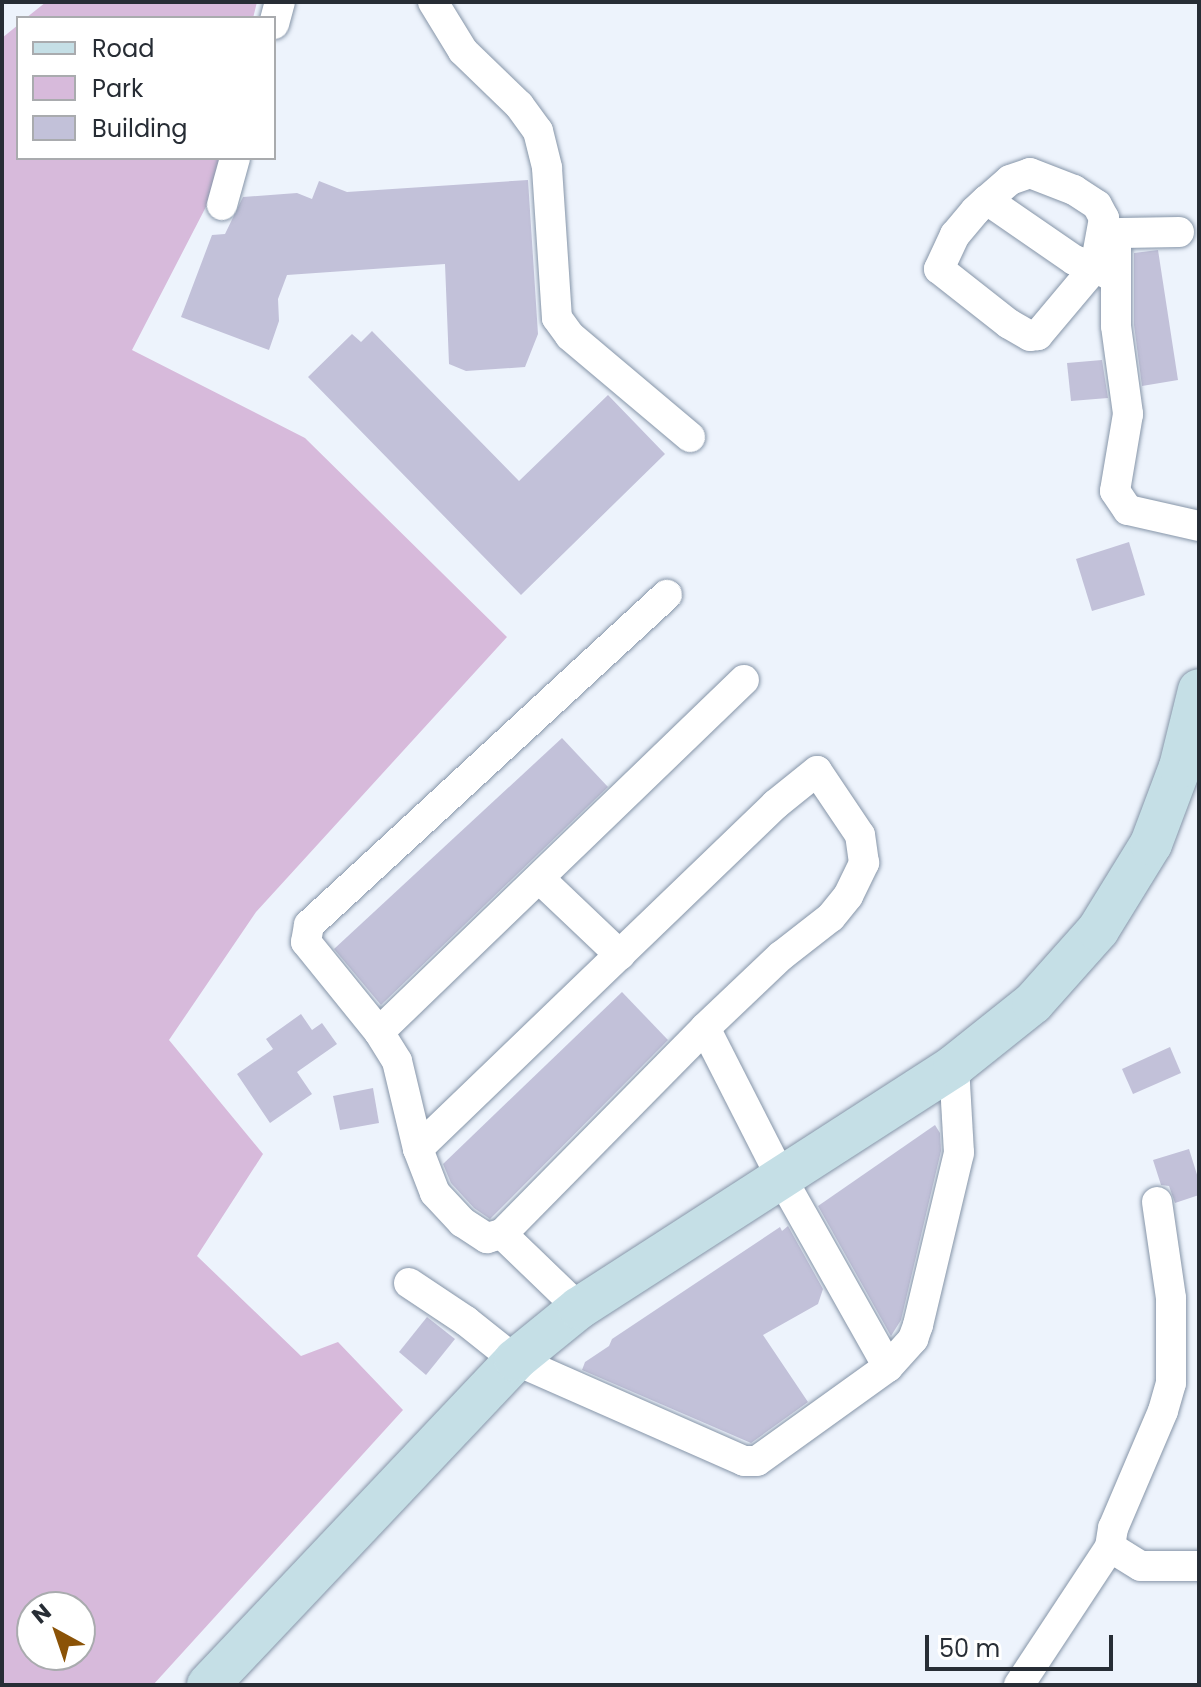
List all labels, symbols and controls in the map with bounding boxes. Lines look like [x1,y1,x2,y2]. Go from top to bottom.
legend [16,16,276,160]
text: Road [92,32,154,65]
text: Park [92,72,143,105]
text: Building [92,112,188,145]
north arrow [16,1591,96,1671]
text: N [25,1597,58,1631]
scale bar [929,1619,1117,1669]
text: 50 m [939,1632,1000,1665]

